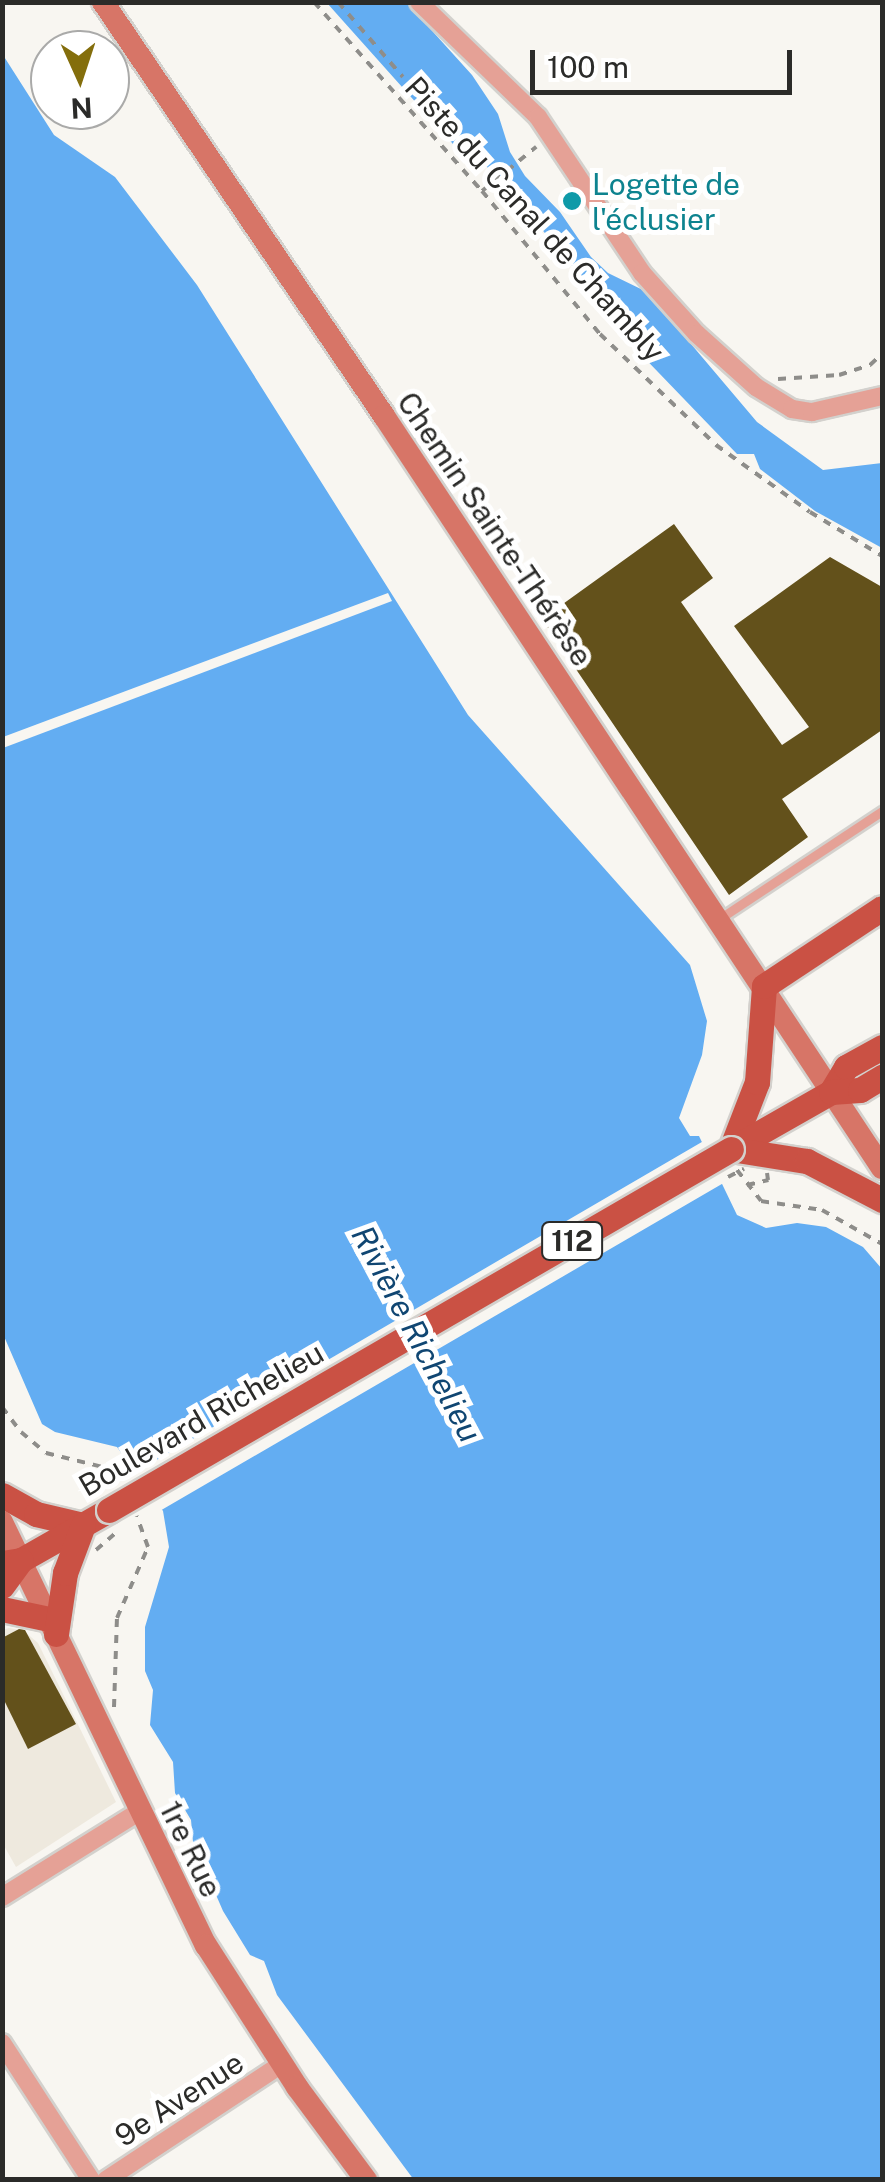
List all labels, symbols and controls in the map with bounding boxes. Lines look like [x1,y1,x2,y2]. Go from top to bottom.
north arrow [30,30,130,130]
scale bar [535,30,798,92]
text: 100 m [547,49,629,85]
street label: Piste du Canal de Chambly [397,69,673,369]
text: N [70,91,93,126]
place label: Logette de l'éclusier [592,166,741,236]
marker: Logette de l'éclusier [561,190,583,212]
street label: Chemin Sainte-Thérèse [390,385,600,673]
road number: 112 [540,1218,604,1264]
water label: Rivière Richelieu [343,1219,489,1449]
street label: Boulevard Richelieu [72,1334,330,1504]
street label: 1re Rue [152,1795,230,1903]
street label: 9e Avenue [108,2044,250,2154]

